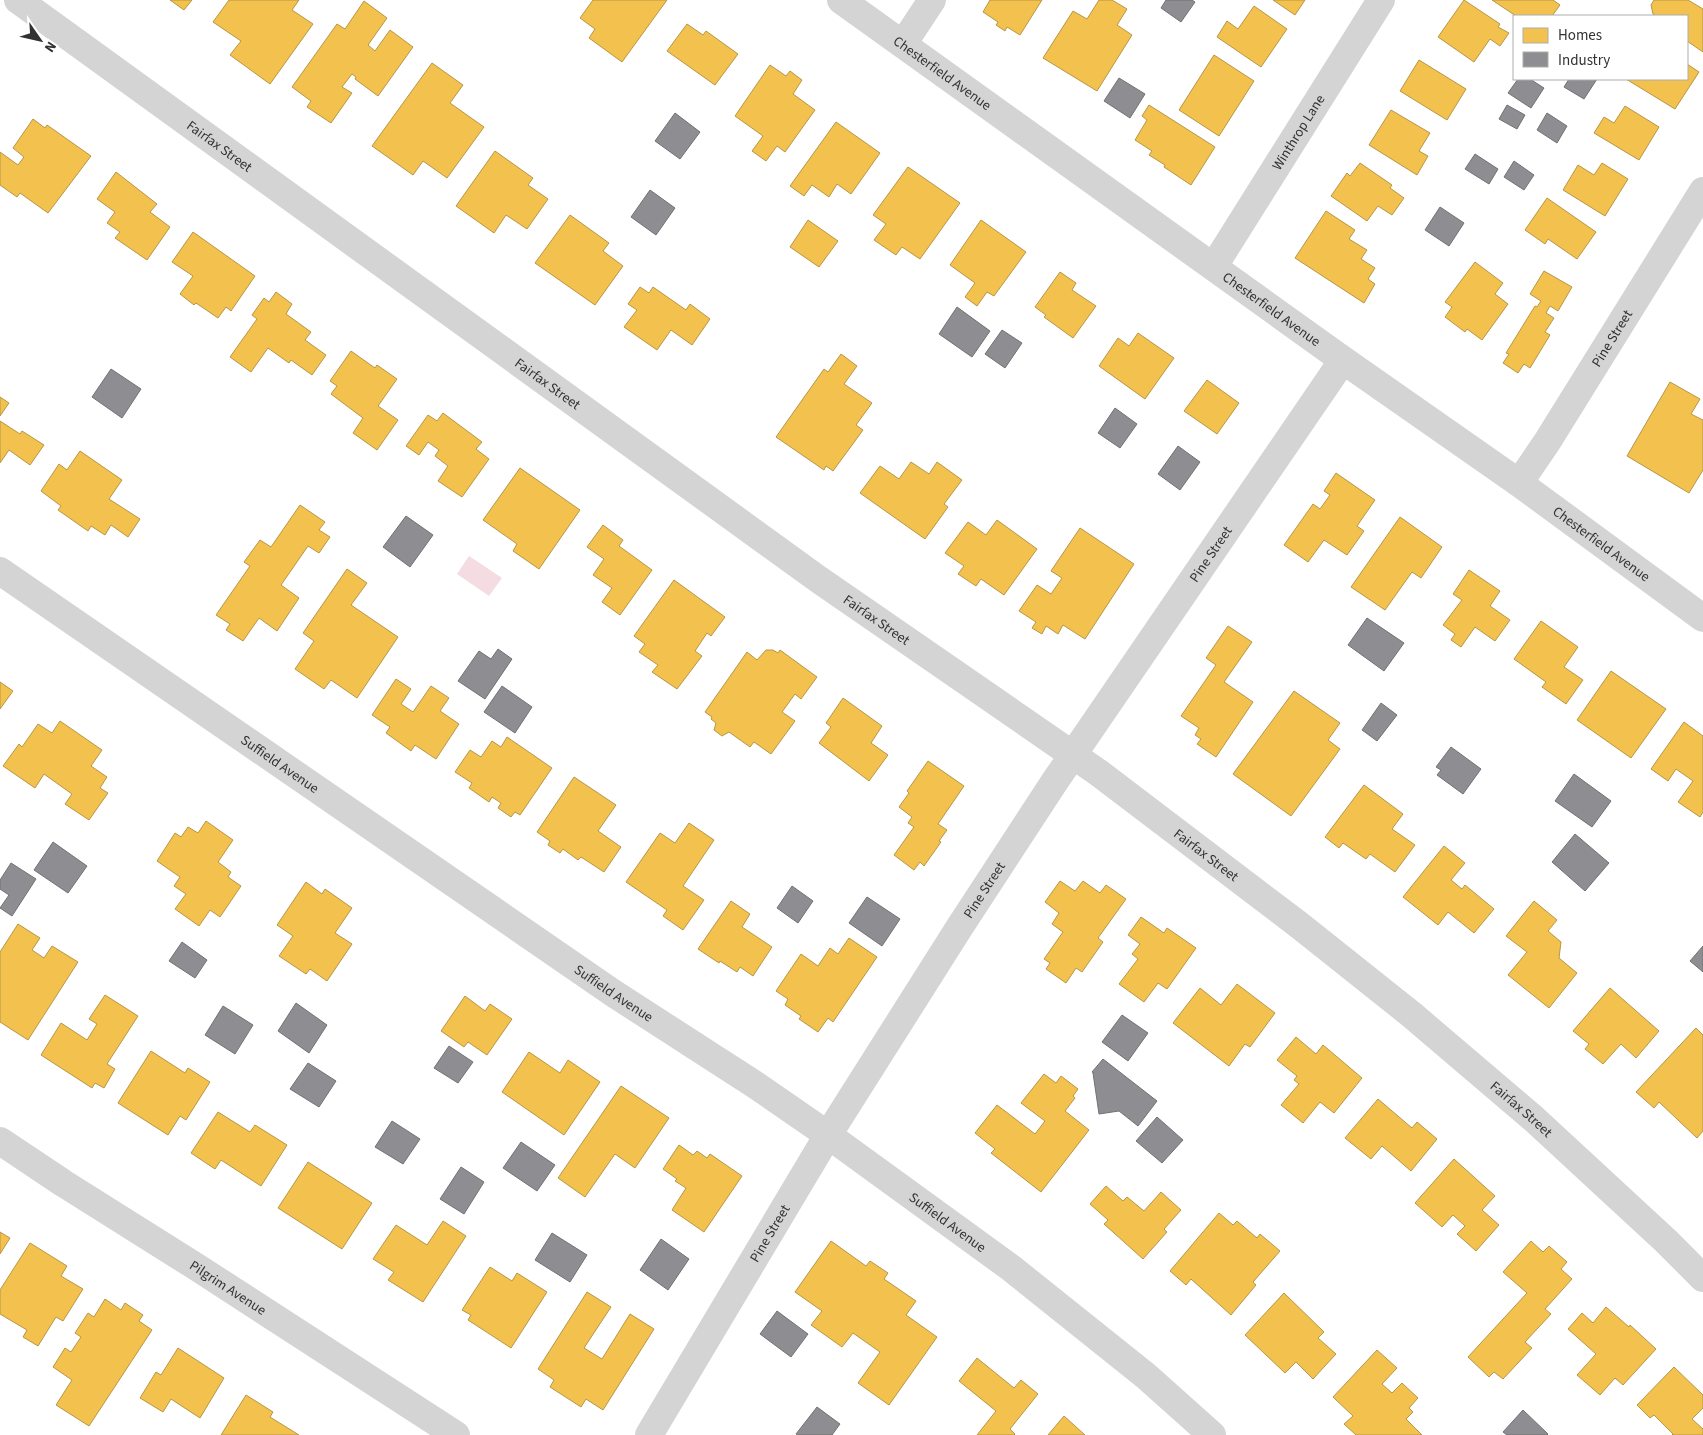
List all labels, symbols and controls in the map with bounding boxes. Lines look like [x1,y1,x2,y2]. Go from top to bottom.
north arrow [15,15,65,65]
legend [1513,15,1688,80]
text: Homes [1558,25,1602,46]
street label: Chesterfield Avenue [889,32,995,116]
text: N [39,37,61,56]
text: Industry [1558,50,1610,71]
street label: Winthrop Lane [1268,91,1330,174]
street label: Fairfax Street [182,116,256,178]
street label: Chesterfield Avenue [1218,268,1324,352]
street label: Pine Street [1587,306,1638,371]
street label: Fairfax Street [510,354,584,415]
street label: Chesterfield Avenue [1548,502,1654,587]
street label: Pine Street [1185,522,1238,587]
street label: Fairfax Street [839,590,914,651]
street label: Suffield Avenue [236,731,323,799]
street label: Fairfax Street [1169,824,1243,887]
street label: Pine Street [959,858,1011,923]
street label: Suffield Avenue [570,960,657,1027]
street label: Fairfax Street [1485,1077,1557,1142]
street label: Suffield Avenue [905,1188,990,1258]
street label: Pine Street [745,1201,795,1266]
street label: Pilgrim Avenue [185,1256,270,1321]

